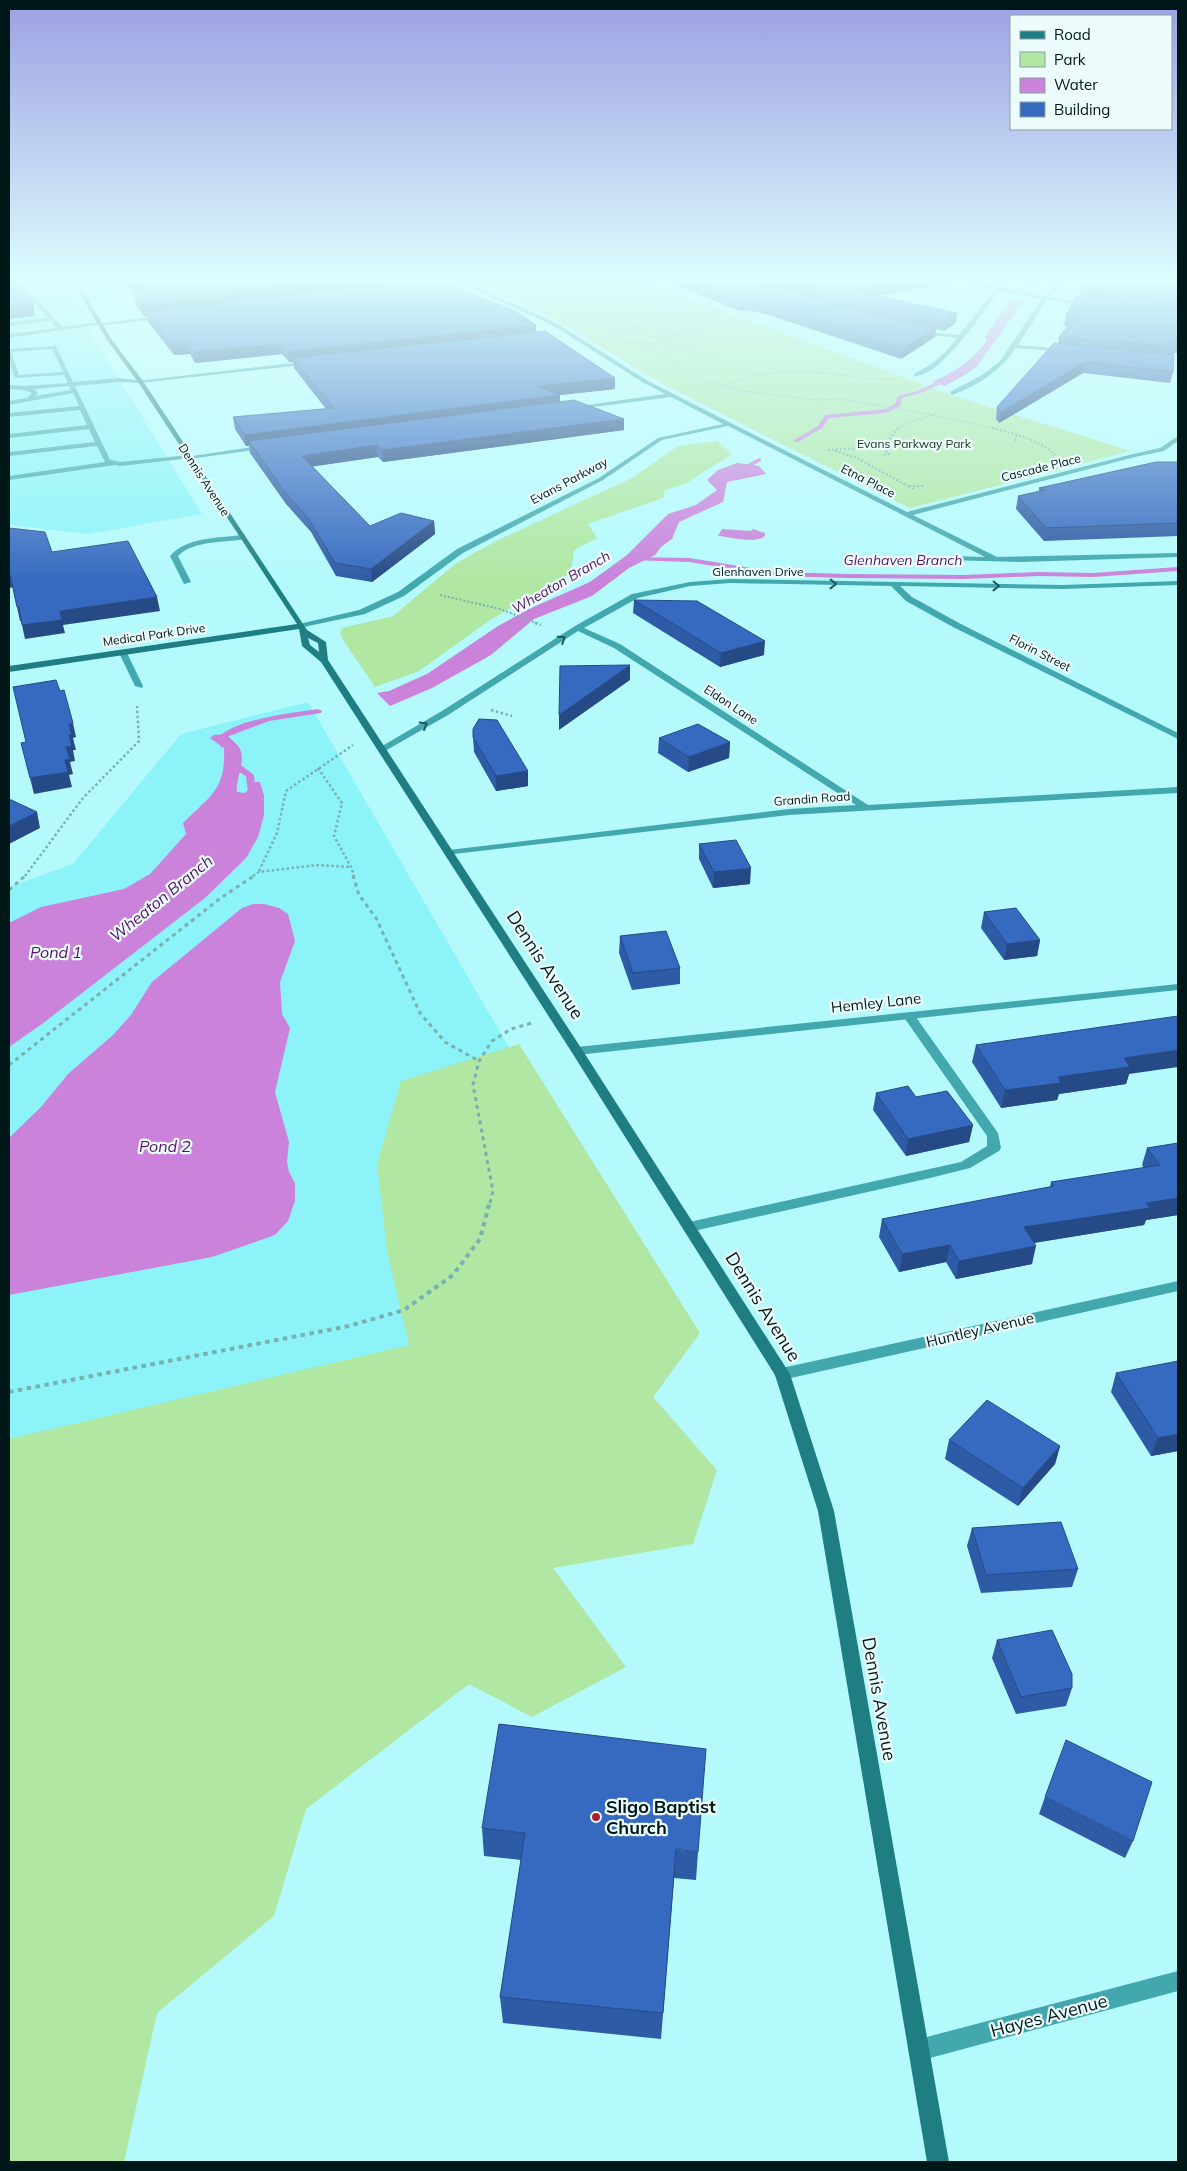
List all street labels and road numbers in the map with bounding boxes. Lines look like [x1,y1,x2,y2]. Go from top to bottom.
street label: Dennis Avenue [175,441,233,519]
street label: Cascade Place [1000,450,1082,485]
street label: Evans Parkway [528,454,611,507]
street label: Etna Place [839,461,898,501]
street label: Glenhaven Drive [712,564,804,579]
street label: Medical Park Drive [102,620,206,649]
street label: Florin Street [1007,631,1073,674]
street label: Eldon Lane [701,682,761,728]
street label: Grandin Road [773,788,851,809]
street label: Dennis Avenue [502,906,589,1023]
street label: Hemley Lane [830,988,922,1017]
street label: Dennis Avenue [721,1248,806,1366]
street label: Huntley Avenue [924,1308,1036,1351]
street label: Dennis Avenue [857,1635,902,1762]
street label: Hayes Avenue [988,1989,1110,2042]

